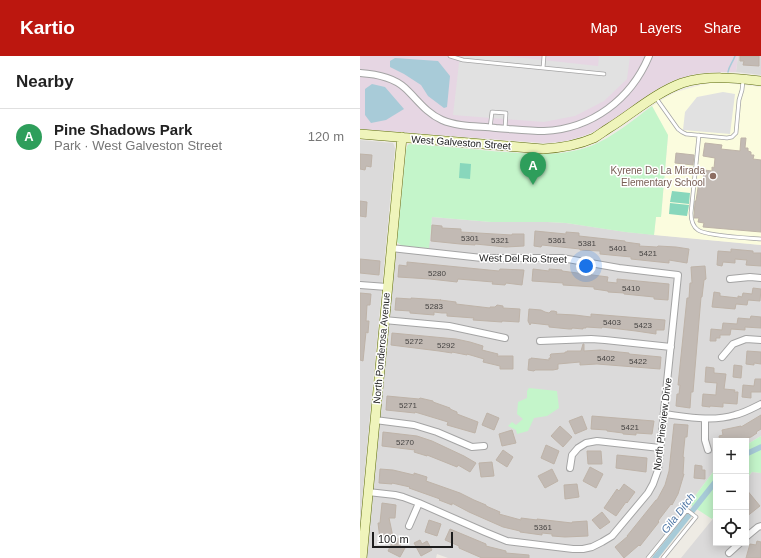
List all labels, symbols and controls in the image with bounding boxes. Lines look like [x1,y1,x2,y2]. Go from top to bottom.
text: Kartio [20,17,75,38]
text: Map [590,20,618,36]
text: Layers [640,20,682,36]
text: Share [704,20,741,36]
text: Nearby [16,72,74,91]
text: Pine Shadows Park [54,121,192,138]
text: A [24,129,34,144]
text: 120 m [308,129,344,144]
street label: West Galveston Street [411,134,511,151]
text: Park · West Galveston Street [54,138,222,153]
pin: A [520,152,546,185]
place label: Kyrene De La Mirada Elementary School [611,165,705,188]
marker: Kyrene De La Mirada Elementary School [708,171,718,181]
house number: 5301 [461,234,479,243]
house number: 5321 [491,236,509,245]
house number: 5361 [548,236,566,245]
house number: 5381 [578,239,596,248]
house number: 5401 [609,244,627,253]
house number: 5421 [639,249,657,258]
street label: West Del Rio Street [479,252,567,265]
your location [576,256,596,276]
house number: 5280 [428,269,446,278]
house number: 5410 [622,284,640,293]
street label: North Ponderosa Avenue [371,292,392,404]
house number: 5283 [425,302,443,311]
house number: 5403 [603,318,621,327]
house number: 5423 [634,321,652,330]
house number: 5272 [405,337,423,346]
house number: 5292 [437,341,455,350]
house number: 5402 [597,354,615,363]
house number: 5422 [629,357,647,366]
street label: North Pineview Drive [651,377,674,471]
house number: 5271 [399,401,417,410]
house number: 5421 [621,423,639,432]
house number: 5270 [396,438,414,447]
map controls [713,438,749,546]
button: + [713,438,749,474]
button: − [713,474,749,510]
water label: Gila Ditch [659,491,697,535]
button: locate [713,510,749,546]
house number: 5361 [534,523,552,532]
scale bar [372,530,453,549]
text: 100 m [378,533,409,545]

